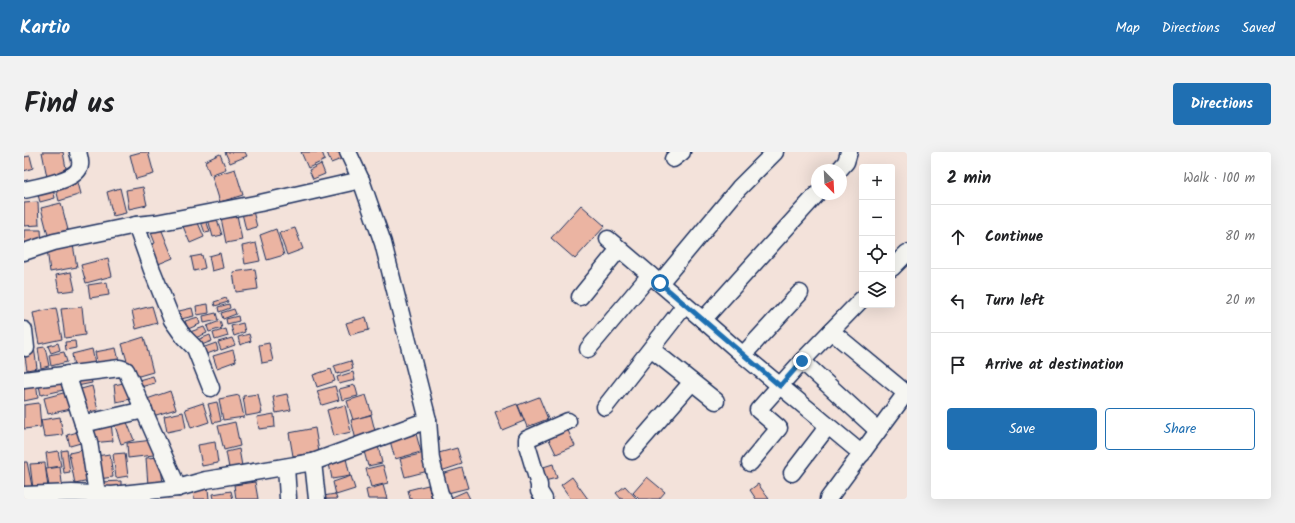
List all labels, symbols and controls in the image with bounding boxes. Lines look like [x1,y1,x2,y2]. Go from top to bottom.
text: Kartio [20,13,70,43]
text: Map [1115,17,1140,39]
text: Directions [1162,17,1220,39]
text: Saved [1242,17,1275,39]
text: Find us [24,82,115,127]
button: Directions [1173,83,1271,125]
north arrow [811,164,847,200]
map controls [859,164,895,308]
button: + [859,164,895,200]
text: 2 min [947,165,991,192]
text: Walk · 100 m [1183,168,1255,189]
button: − [859,200,895,236]
text: Continue [985,225,1043,249]
icon: ahead [947,226,969,248]
text: 80 m [1225,226,1255,247]
button: locate [859,236,895,272]
button: layers [859,272,895,308]
route start [651,274,669,292]
text: Turn left [985,289,1045,313]
icon: left [947,290,969,312]
text: 20 m [1225,290,1255,311]
route end [793,352,811,370]
text: Arrive at destination [985,353,1124,377]
icon: arrive [947,354,969,376]
button: Save [947,408,1097,450]
button: Share [1105,408,1255,450]

